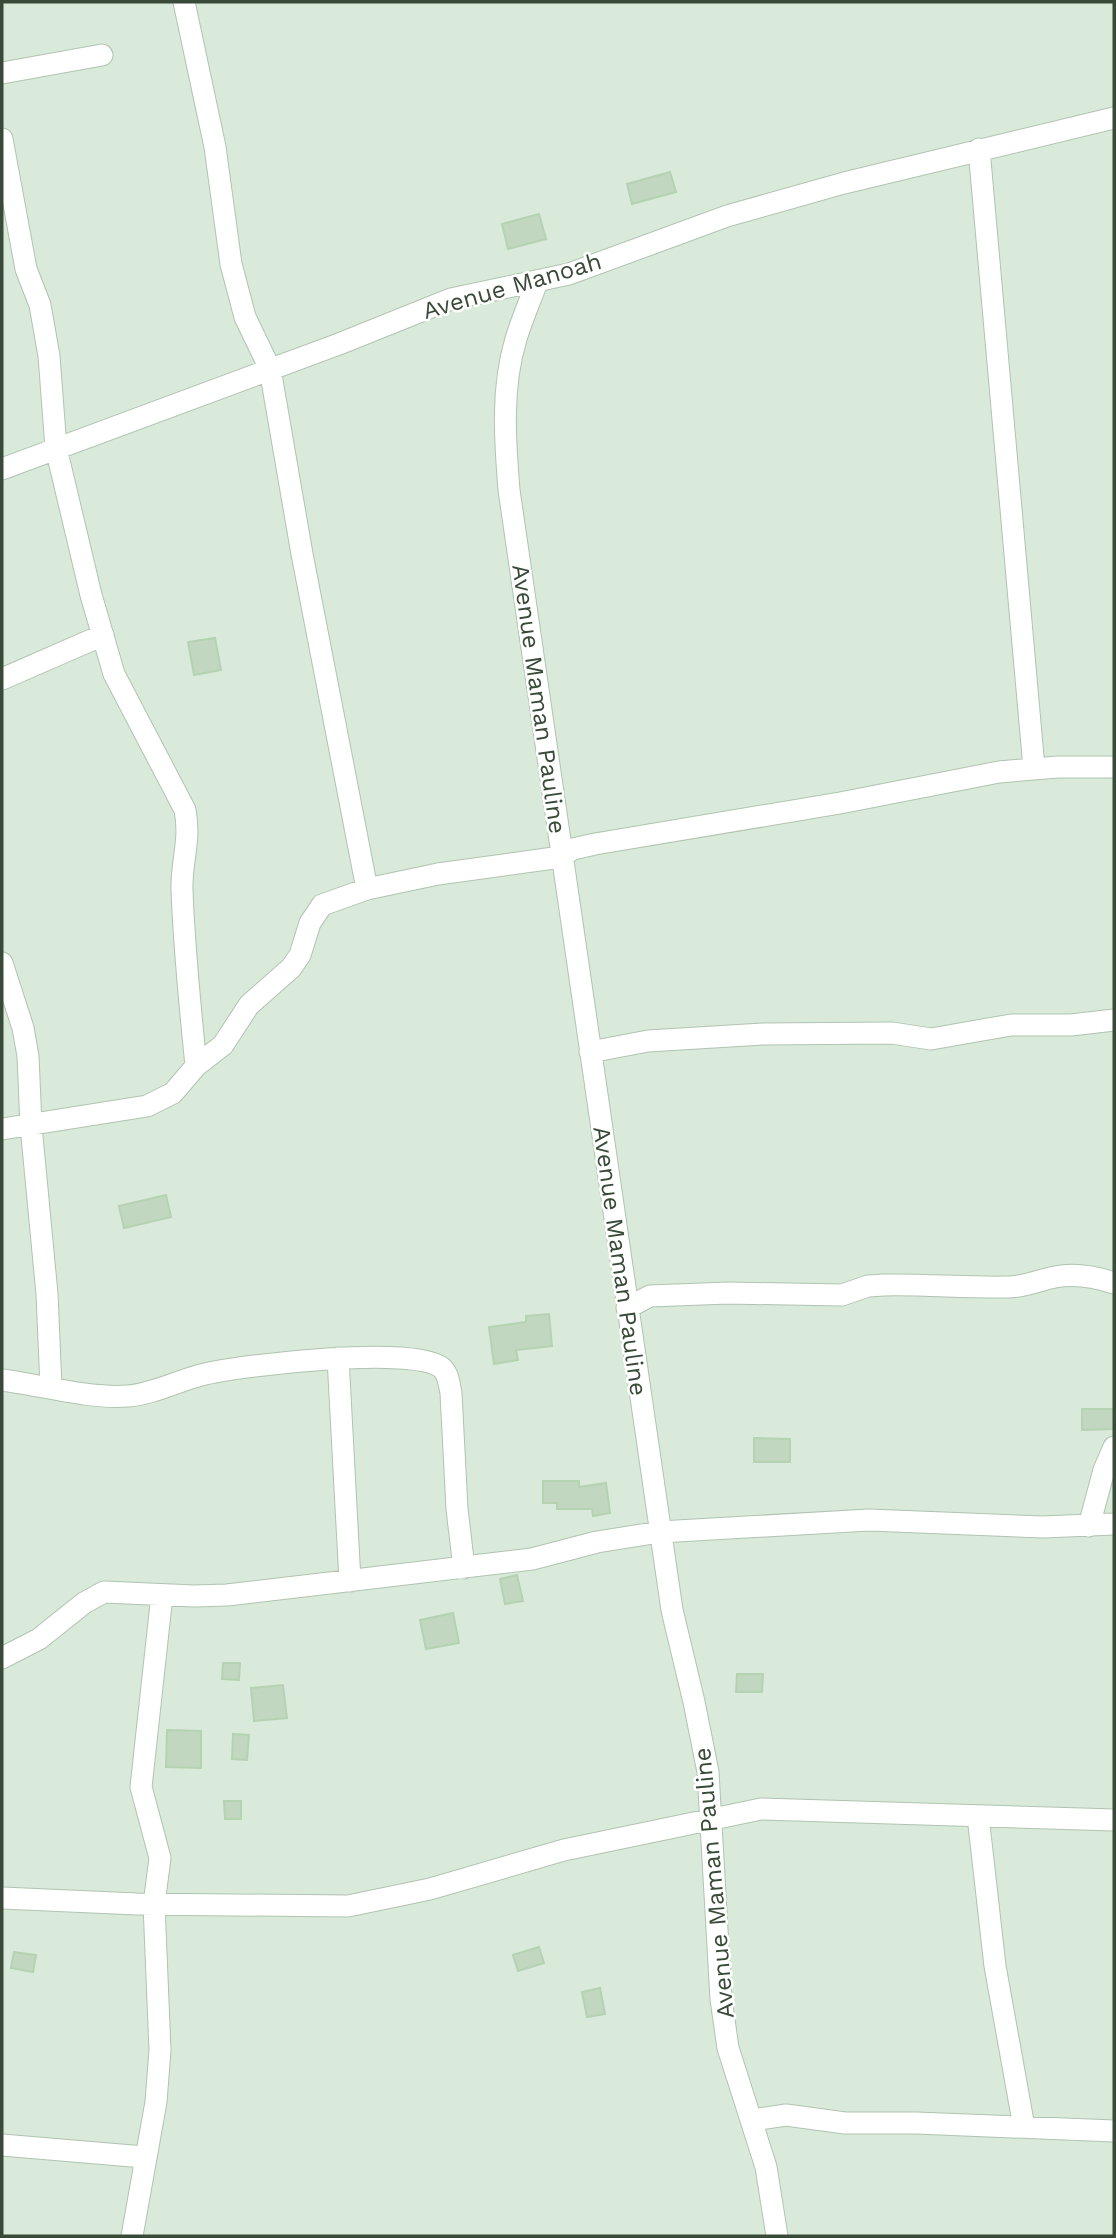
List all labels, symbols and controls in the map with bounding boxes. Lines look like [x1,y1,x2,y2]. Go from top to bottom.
street label: Avenue Manoah [419,247,605,325]
street label: Avenue Maman Pauline [506,562,572,836]
street label: Avenue Maman Pauline [587,1124,653,1398]
street label: Avenue Maman Pauline [688,1746,740,2020]

